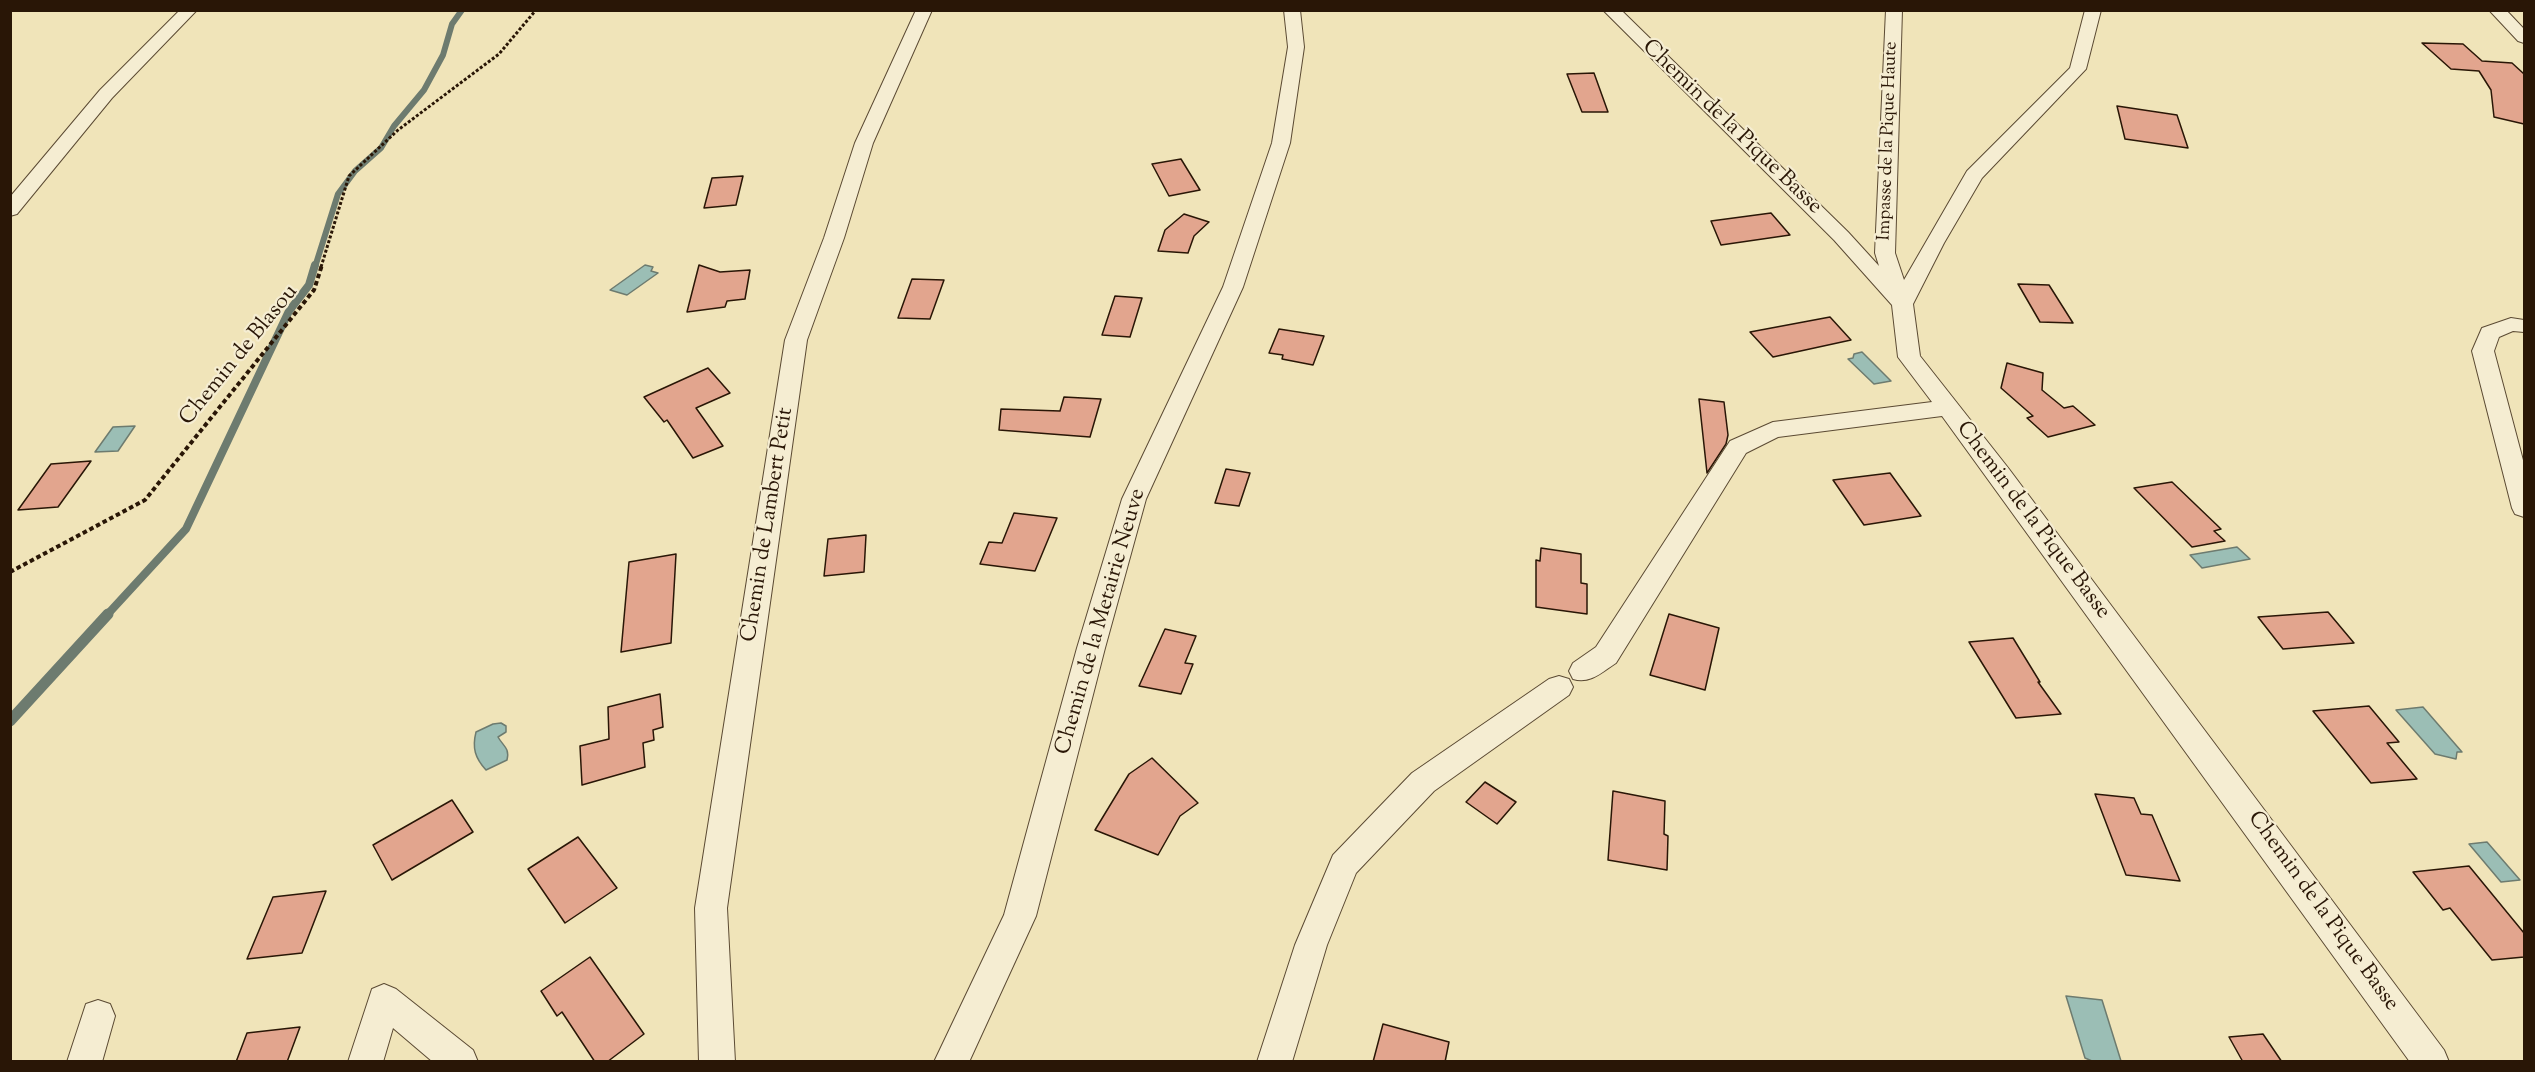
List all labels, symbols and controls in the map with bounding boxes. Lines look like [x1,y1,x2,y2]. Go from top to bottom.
street label: Chemin de la Pique Basse [1635,35,1827,221]
street label: Impasse de la Pique Haute [1875,41,1903,241]
street label: Chemin de Blasou [175,280,305,432]
street label: Chemin de Lambert Petit [737,406,801,644]
street label: Chemin de la Pique Basse [1949,417,2115,625]
street label: Chemin de la Metairie Neuve [1051,486,1153,758]
street label: Chemin de la Pique Basse [2241,807,2403,1017]

